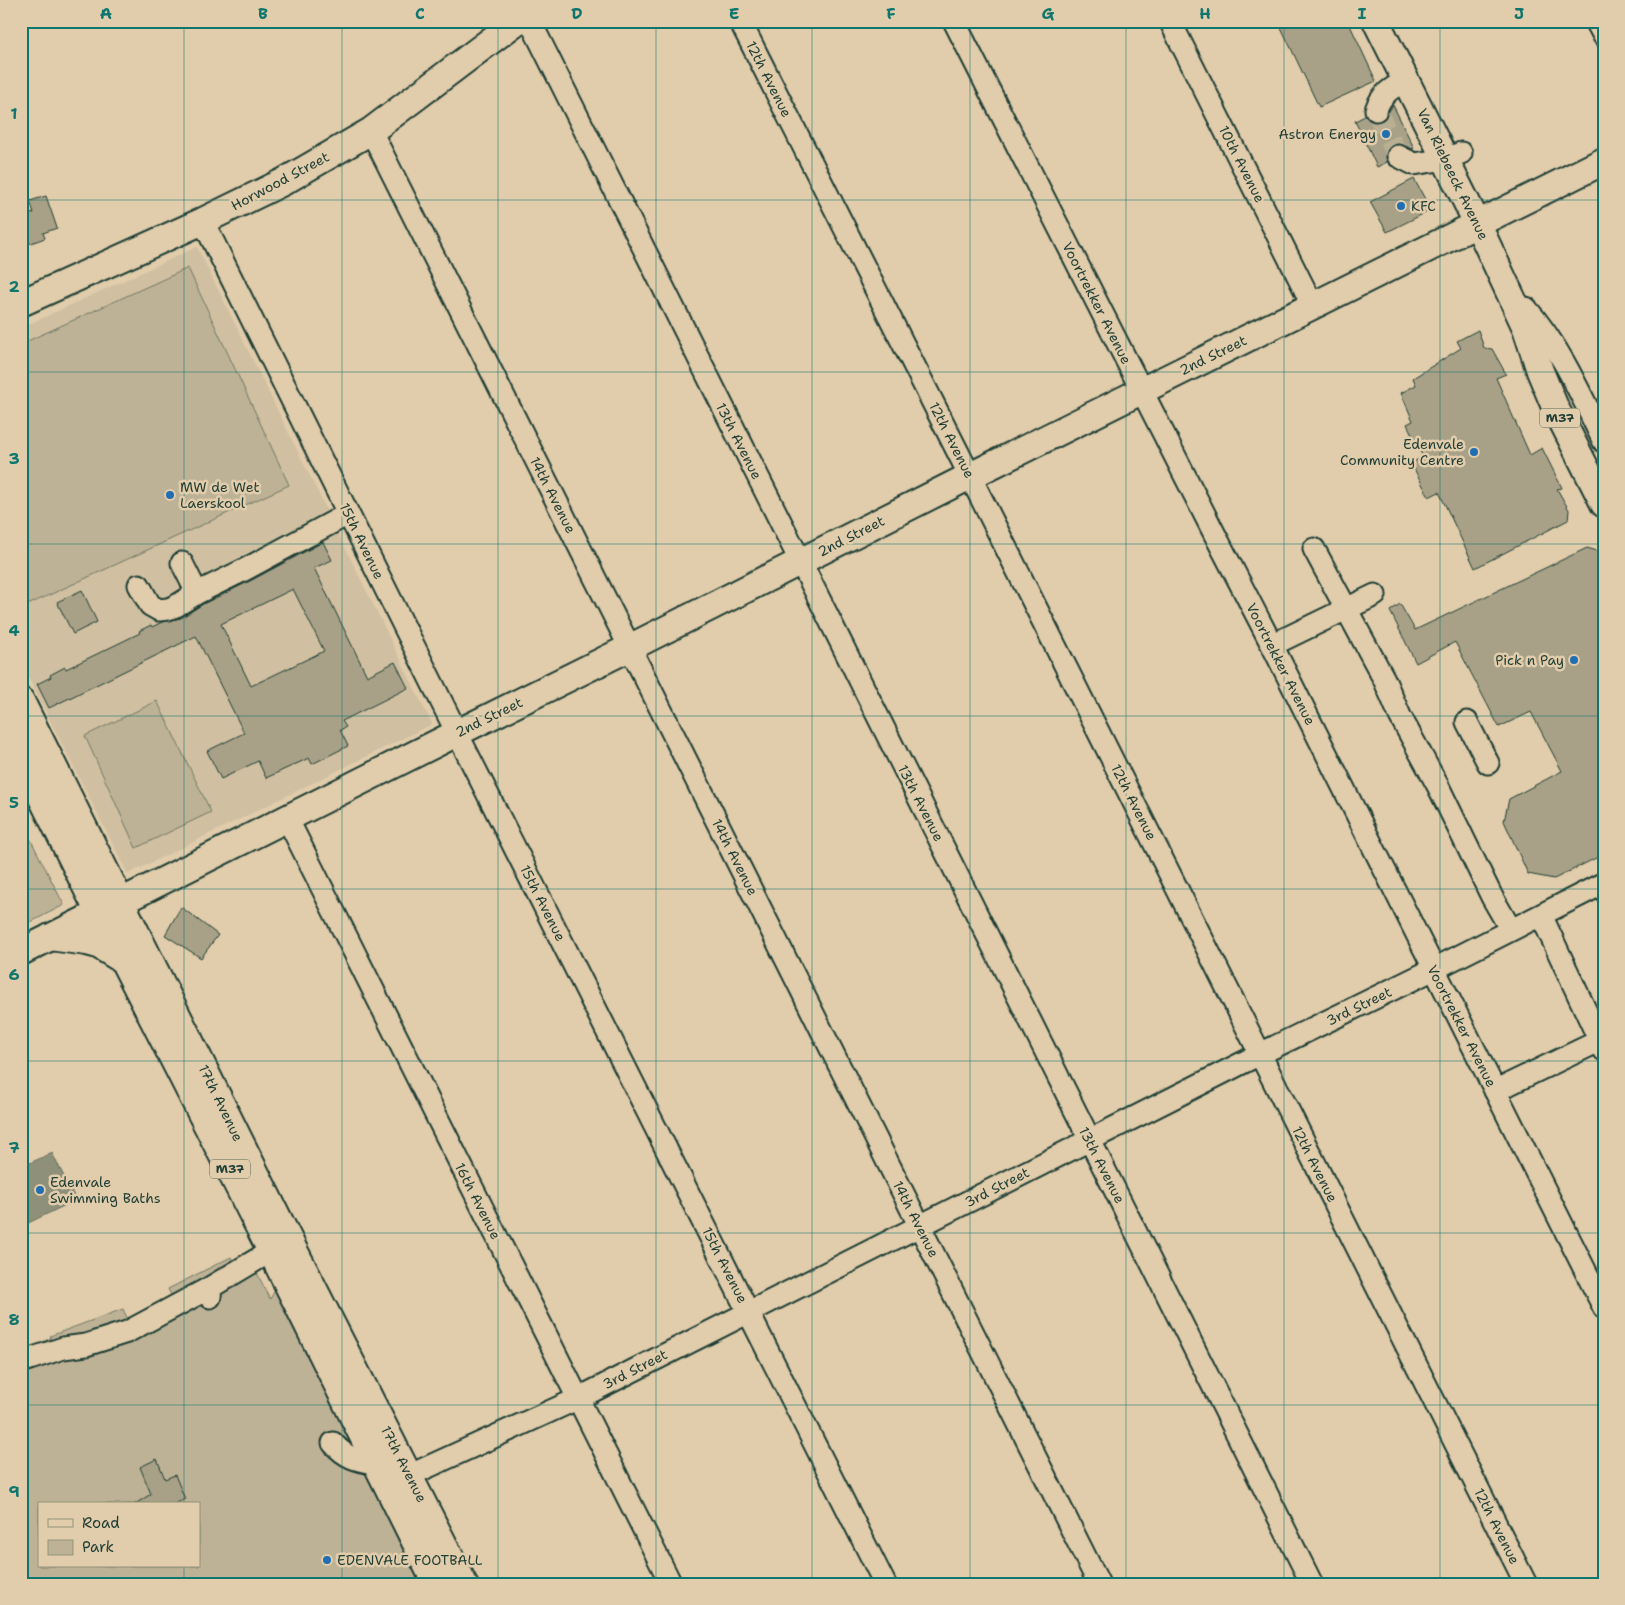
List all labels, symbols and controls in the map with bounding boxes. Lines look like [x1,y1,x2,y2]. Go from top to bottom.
text: A [100,3,112,24]
text: B [258,3,268,24]
text: C [415,3,425,24]
text: D [571,3,583,24]
text: E [729,3,739,24]
text: F [886,3,896,24]
text: G [1042,3,1055,24]
text: H [1199,3,1211,24]
text: I [1358,3,1367,24]
text: J [1514,3,1524,24]
street label: 12th Avenue [742,38,796,120]
text: 1 [10,103,18,124]
street label: Van Riebeeck Avenue [1413,105,1493,243]
street label: 10th Avenue [1215,122,1269,206]
place label: Astron Energy [1278,125,1376,143]
marker: Astron Energy [1380,128,1392,140]
street label: Horwood Street [228,148,332,214]
place label: KFC [1411,197,1436,215]
marker: KFC [1395,200,1407,212]
street label: Voortrekker Avenue [1058,239,1136,367]
text: 2 [8,276,20,297]
street label: 2nd Street [1176,331,1250,379]
street label: 12th Avenue [925,399,979,481]
street label: 13th Avenue [712,400,766,482]
road number: M37 [1540,408,1580,428]
place label: Edenvale Community Centre [1340,435,1464,469]
marker: Edenvale Community Centre [1468,446,1480,458]
text: 3 [8,448,20,469]
street label: 14th Avenue [526,454,580,536]
place label: MW de Wet Laerskool [180,478,260,512]
marker: MW de Wet Laerskool [164,489,176,501]
street label: 15th Avenue [336,500,388,582]
street label: 2nd Street [815,511,887,561]
street label: Voortrekker Avenue [1242,600,1320,728]
text: 4 [8,620,20,641]
place label: Pick n Pay [1495,651,1564,669]
marker: Pick n Pay [1568,654,1580,666]
street label: 2nd Street [452,693,526,741]
street label: 12th Avenue [1107,761,1161,843]
street label: 13th Avenue [894,762,948,844]
text: 5 [9,792,19,813]
street label: 14th Avenue [708,816,762,898]
street label: 15th Avenue [516,862,570,944]
street label: Voortrekker Avenue [1423,962,1501,1090]
text: 6 [8,964,20,985]
street label: 3rd Street [1323,983,1395,1029]
street label: 17th Avenue [195,1062,247,1145]
street label: 12th Avenue [1288,1123,1342,1205]
street label: 13th Avenue [1075,1124,1129,1206]
text: 7 [8,1137,20,1158]
road number: M37 [210,1160,250,1178]
street label: 16th Avenue [451,1160,505,1242]
street label: 3rd Street [962,1163,1032,1211]
place label: Edenvale Swimming Baths [50,1173,161,1207]
street label: 14th Avenue [889,1178,943,1260]
marker: Edenvale Swimming Baths [34,1184,46,1196]
street label: 15th Avenue [698,1224,752,1306]
text: 8 [8,1309,20,1330]
street label: 3rd Street [600,1345,670,1393]
street label: 17th Avenue [377,1423,431,1505]
text: 9 [8,1481,20,1502]
street label: 12th Avenue [1470,1485,1524,1567]
legend [38,1502,200,1568]
text: Road [82,1513,120,1533]
text: Park [82,1537,114,1557]
place label: EDENVALE FOOTBALL [337,1551,483,1569]
marker: EDENVALE FOOTBALL [321,1554,333,1566]

